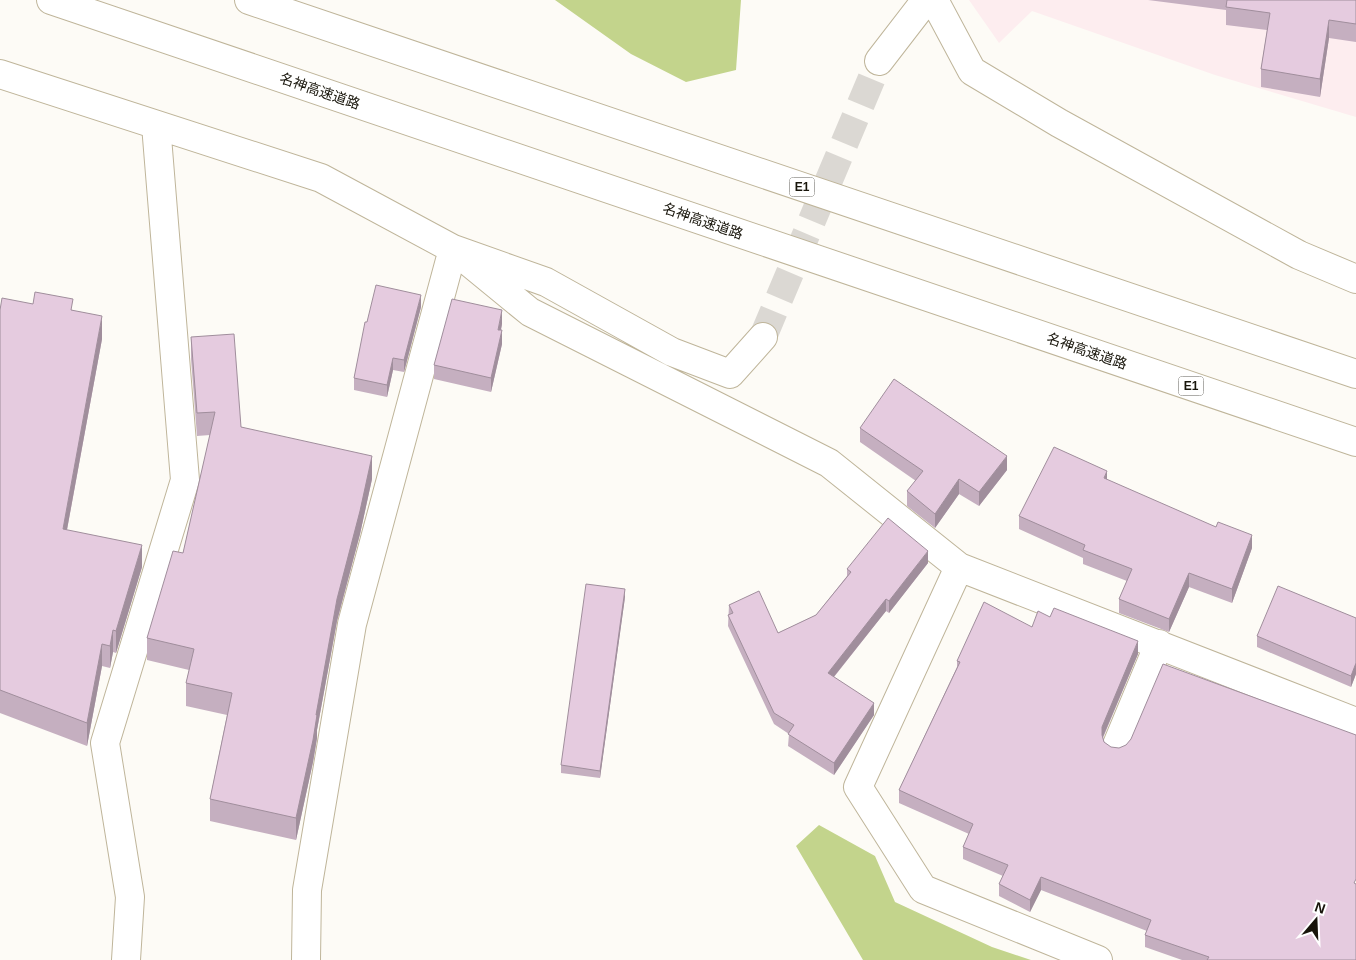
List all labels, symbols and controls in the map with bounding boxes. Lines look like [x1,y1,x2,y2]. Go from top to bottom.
street label: 名神高速道路 [278,70,362,112]
road number: E1 [790,178,814,196]
street label: 名神高速道路 [661,200,745,242]
street label: 名神高速道路 [1045,330,1129,372]
road number: E1 [1178,376,1204,396]
north arrow [1291,895,1341,945]
text: N [1313,898,1328,917]

